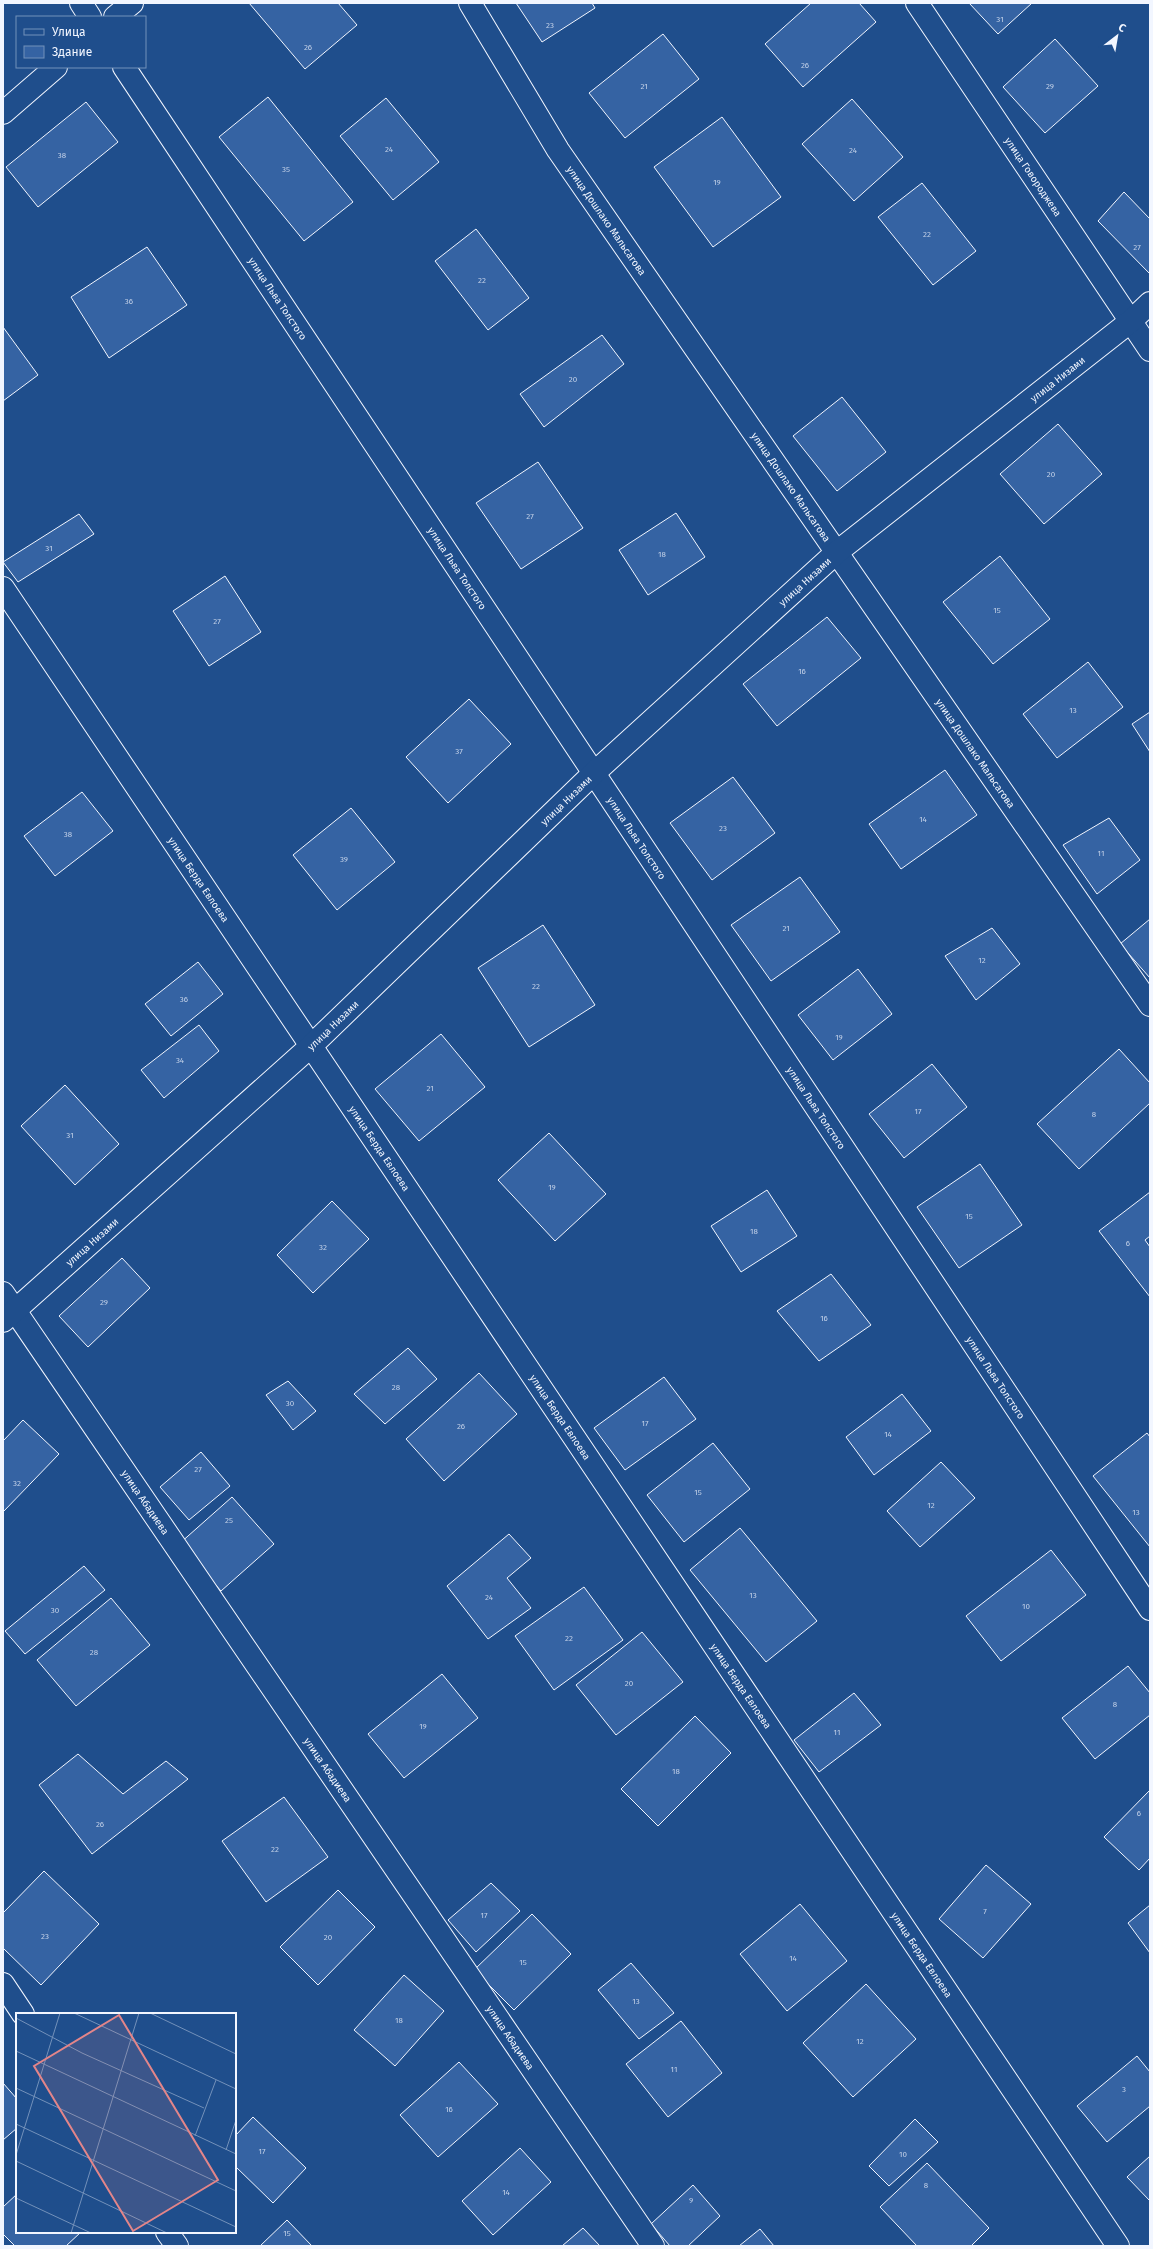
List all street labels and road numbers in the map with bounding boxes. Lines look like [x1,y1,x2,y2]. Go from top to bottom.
street label: улица Говороджева [1002,135,1064,219]
street label: улица Дошлако Мальсагова [564,164,648,278]
street label: улица Льва Толстого [245,255,309,343]
street label: улица Низами [1028,354,1088,405]
street label: улица Дошлако Мальсагова [748,430,832,544]
street label: улица Льва Толстого [425,525,489,613]
street label: улица Низами [777,555,834,609]
street label: улица Дошлако Мальсагова [933,697,1017,811]
street label: улица Низами [538,773,595,828]
street label: улица Льва Толстого [604,795,668,882]
street label: улица Берда Евлоева [165,835,231,925]
street label: улица Низами [305,998,361,1053]
street label: улица Льва Толстого [784,1065,848,1152]
street label: улица Берда Евлоева [346,1104,412,1194]
street label: улица Низами [64,1216,121,1269]
street label: улица Льва Толстого [963,1334,1027,1422]
street label: улица Берда Евлоева [527,1373,593,1462]
street label: улица Абадиева [119,1468,171,1537]
street label: улица Берда Евлоева [708,1641,773,1731]
street label: улица Абадиева [301,1736,354,1805]
street label: улица Берда Евлоева [888,1910,954,2000]
street label: улица Абадиева [484,2003,536,2072]

